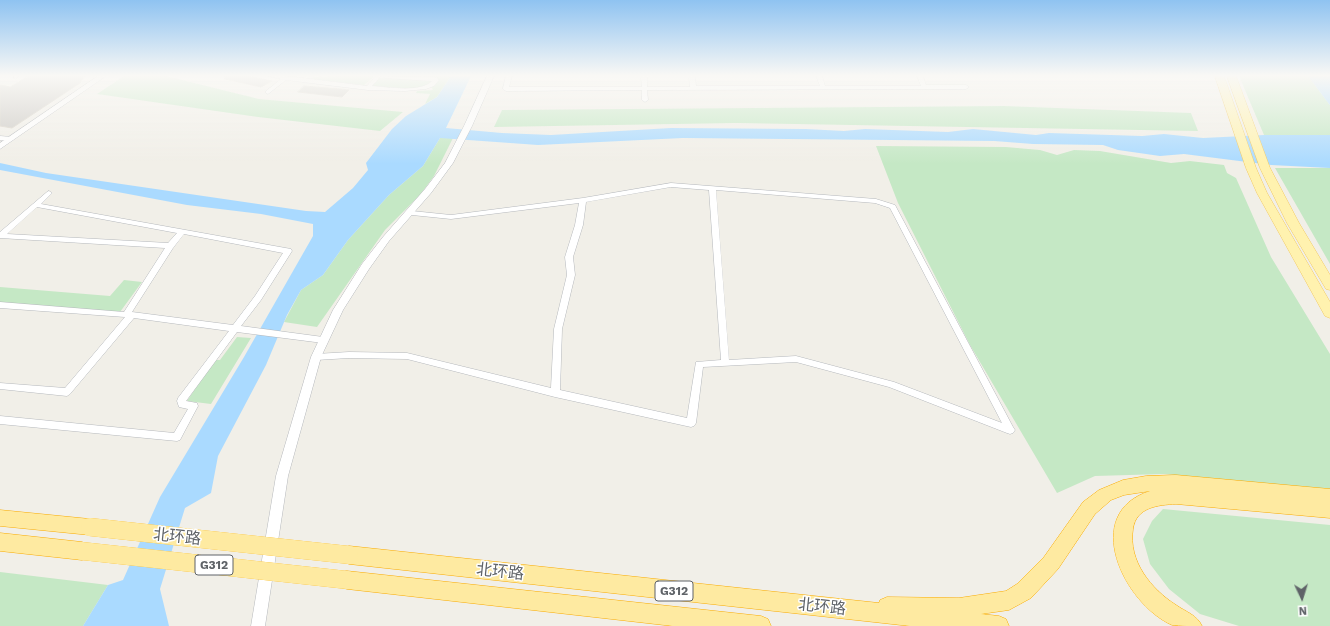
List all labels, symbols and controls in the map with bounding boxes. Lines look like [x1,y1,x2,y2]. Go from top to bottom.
street label: 北环路 [152,525,202,549]
road number: G312 [195,555,233,575]
street label: 北环路 [475,560,525,584]
north arrow [1282,578,1322,618]
road number: G312 [655,581,693,601]
street label: 北环路 [797,595,847,619]
text: N [1298,604,1307,617]

